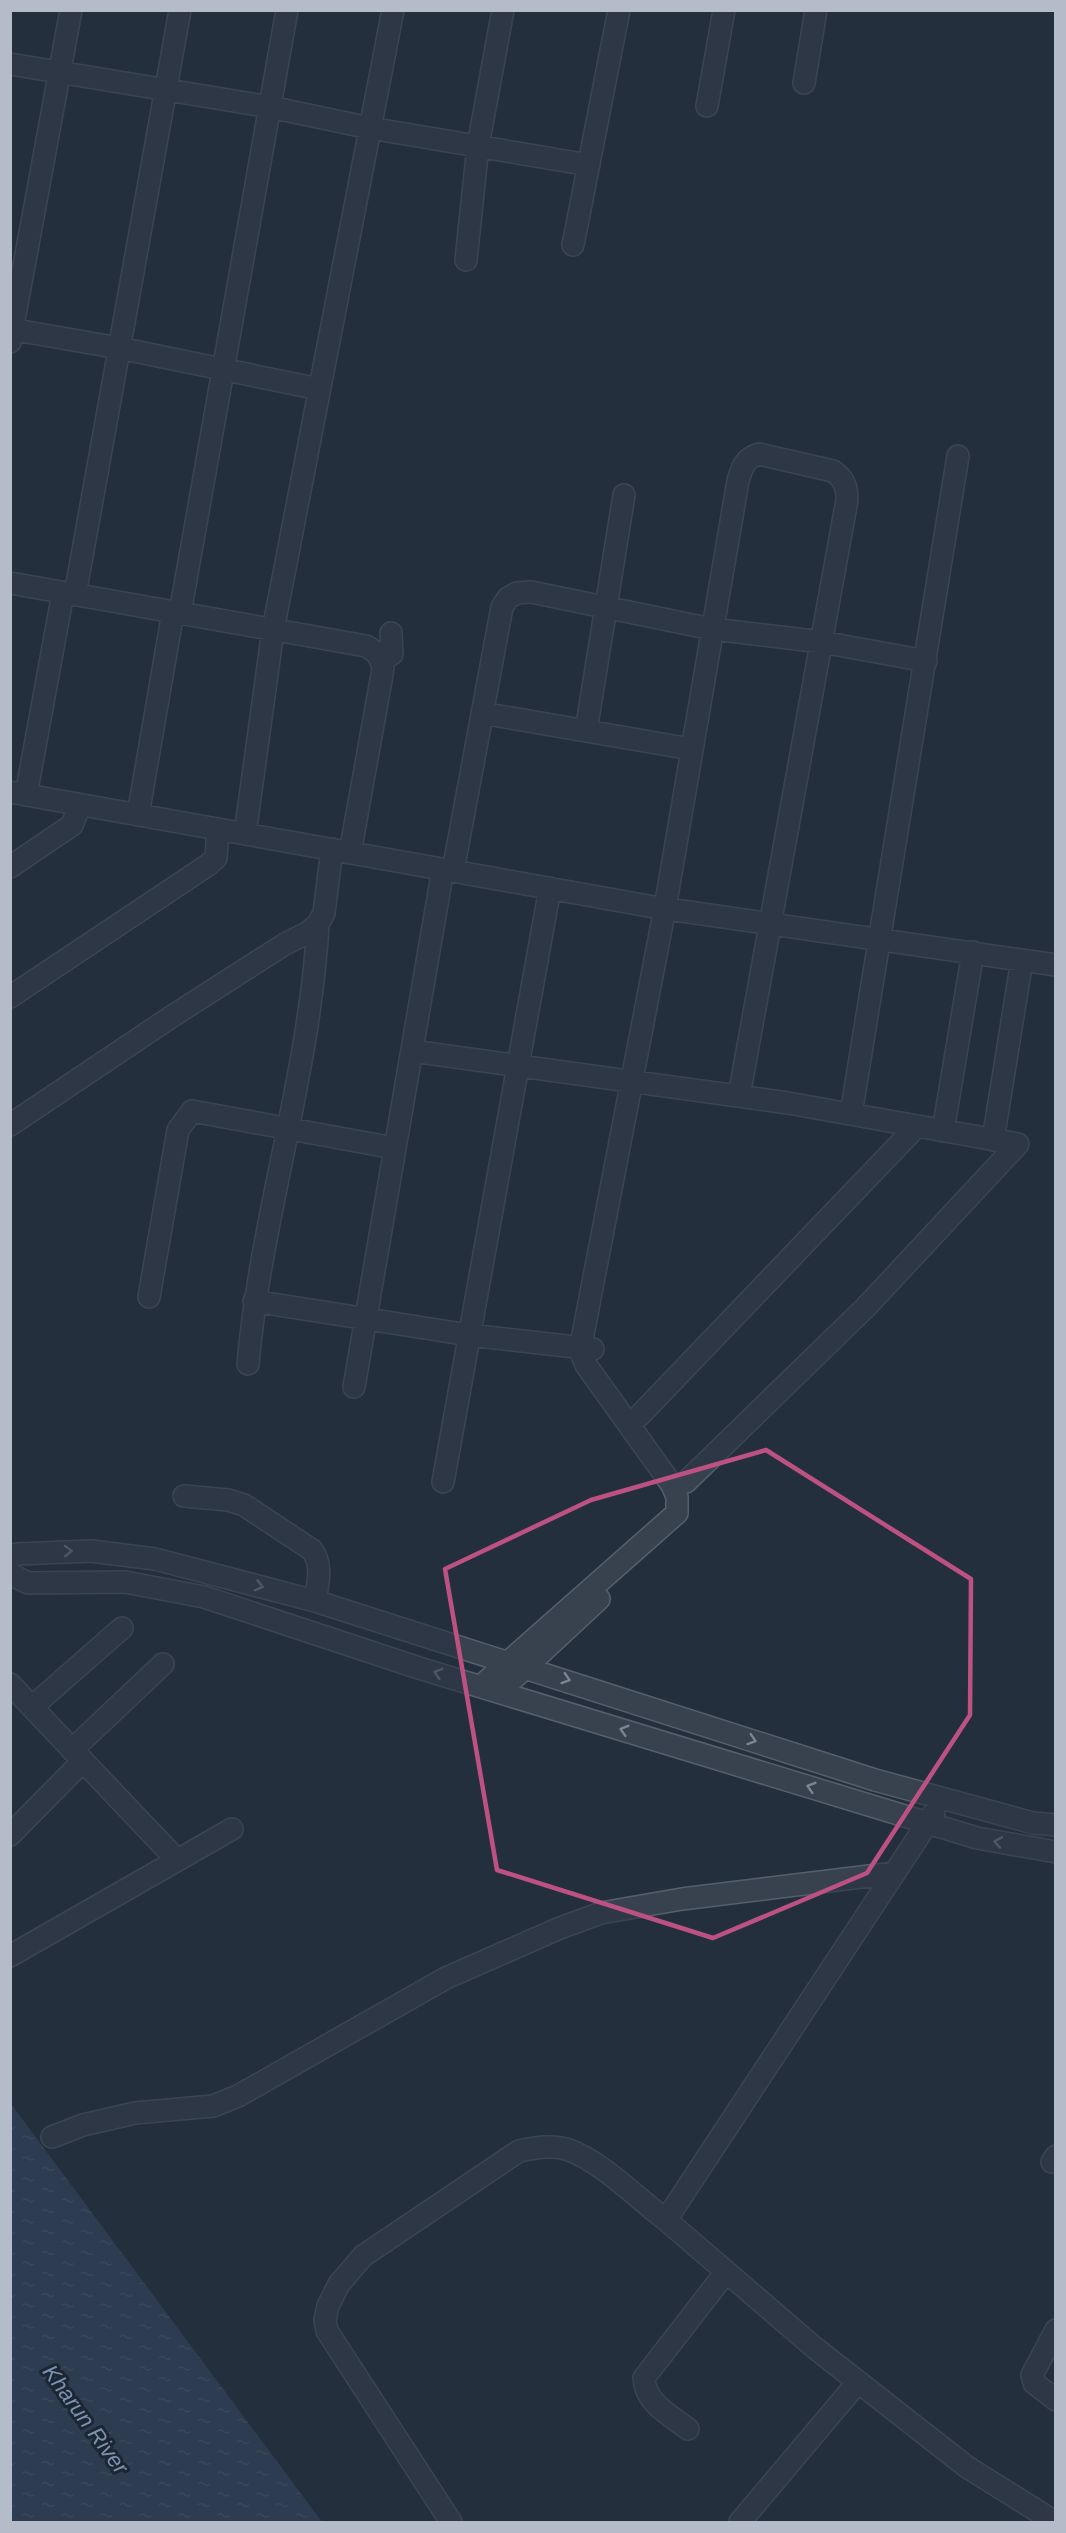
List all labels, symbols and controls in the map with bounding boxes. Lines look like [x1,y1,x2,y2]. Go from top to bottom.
one-way arrow [64,1545,73,1558]
one-way arrow [253,1579,264,1591]
one-way arrow [433,1668,444,1680]
one-way arrow [560,1672,571,1684]
one-way arrow [619,1725,630,1737]
one-way arrow [746,1732,757,1745]
one-way arrow [806,1782,817,1794]
one-way arrow [993,1836,1003,1849]
water label: Kharun River [38,2360,134,2480]

